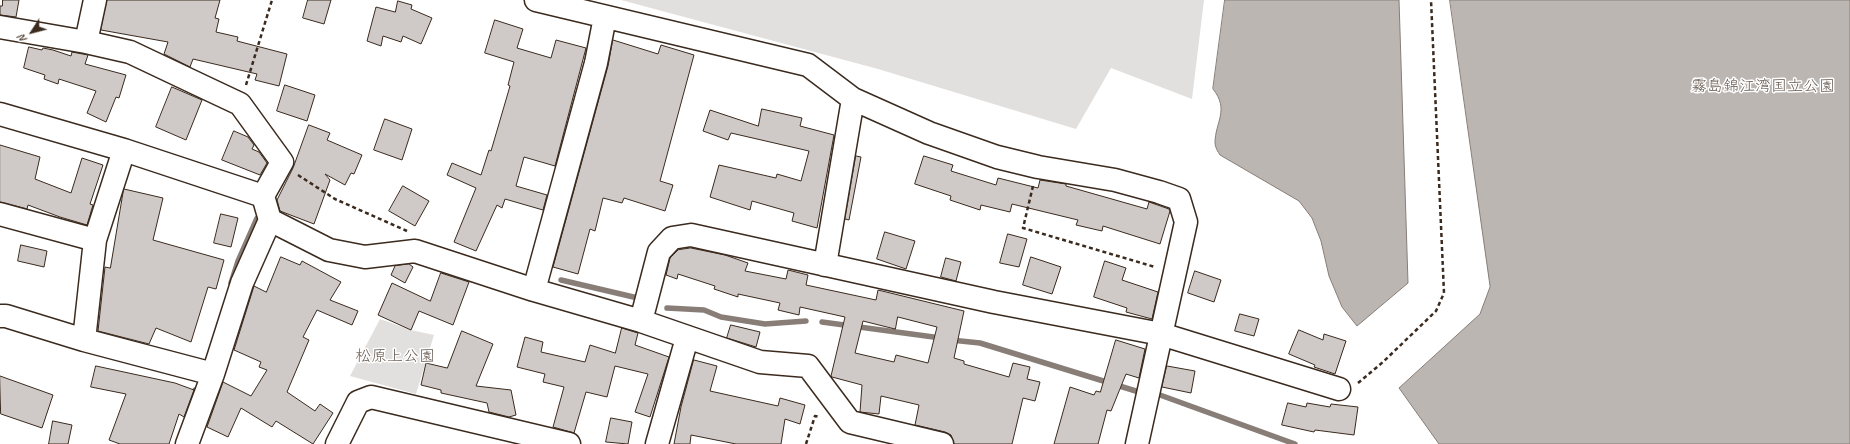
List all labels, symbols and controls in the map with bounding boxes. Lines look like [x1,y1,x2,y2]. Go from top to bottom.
north arrow [12,12,52,52]
text: N [15,32,30,46]
park label: 霧島錦江湾国立公園 [1691,77,1835,97]
park label: 松原上公園 [355,347,435,367]

